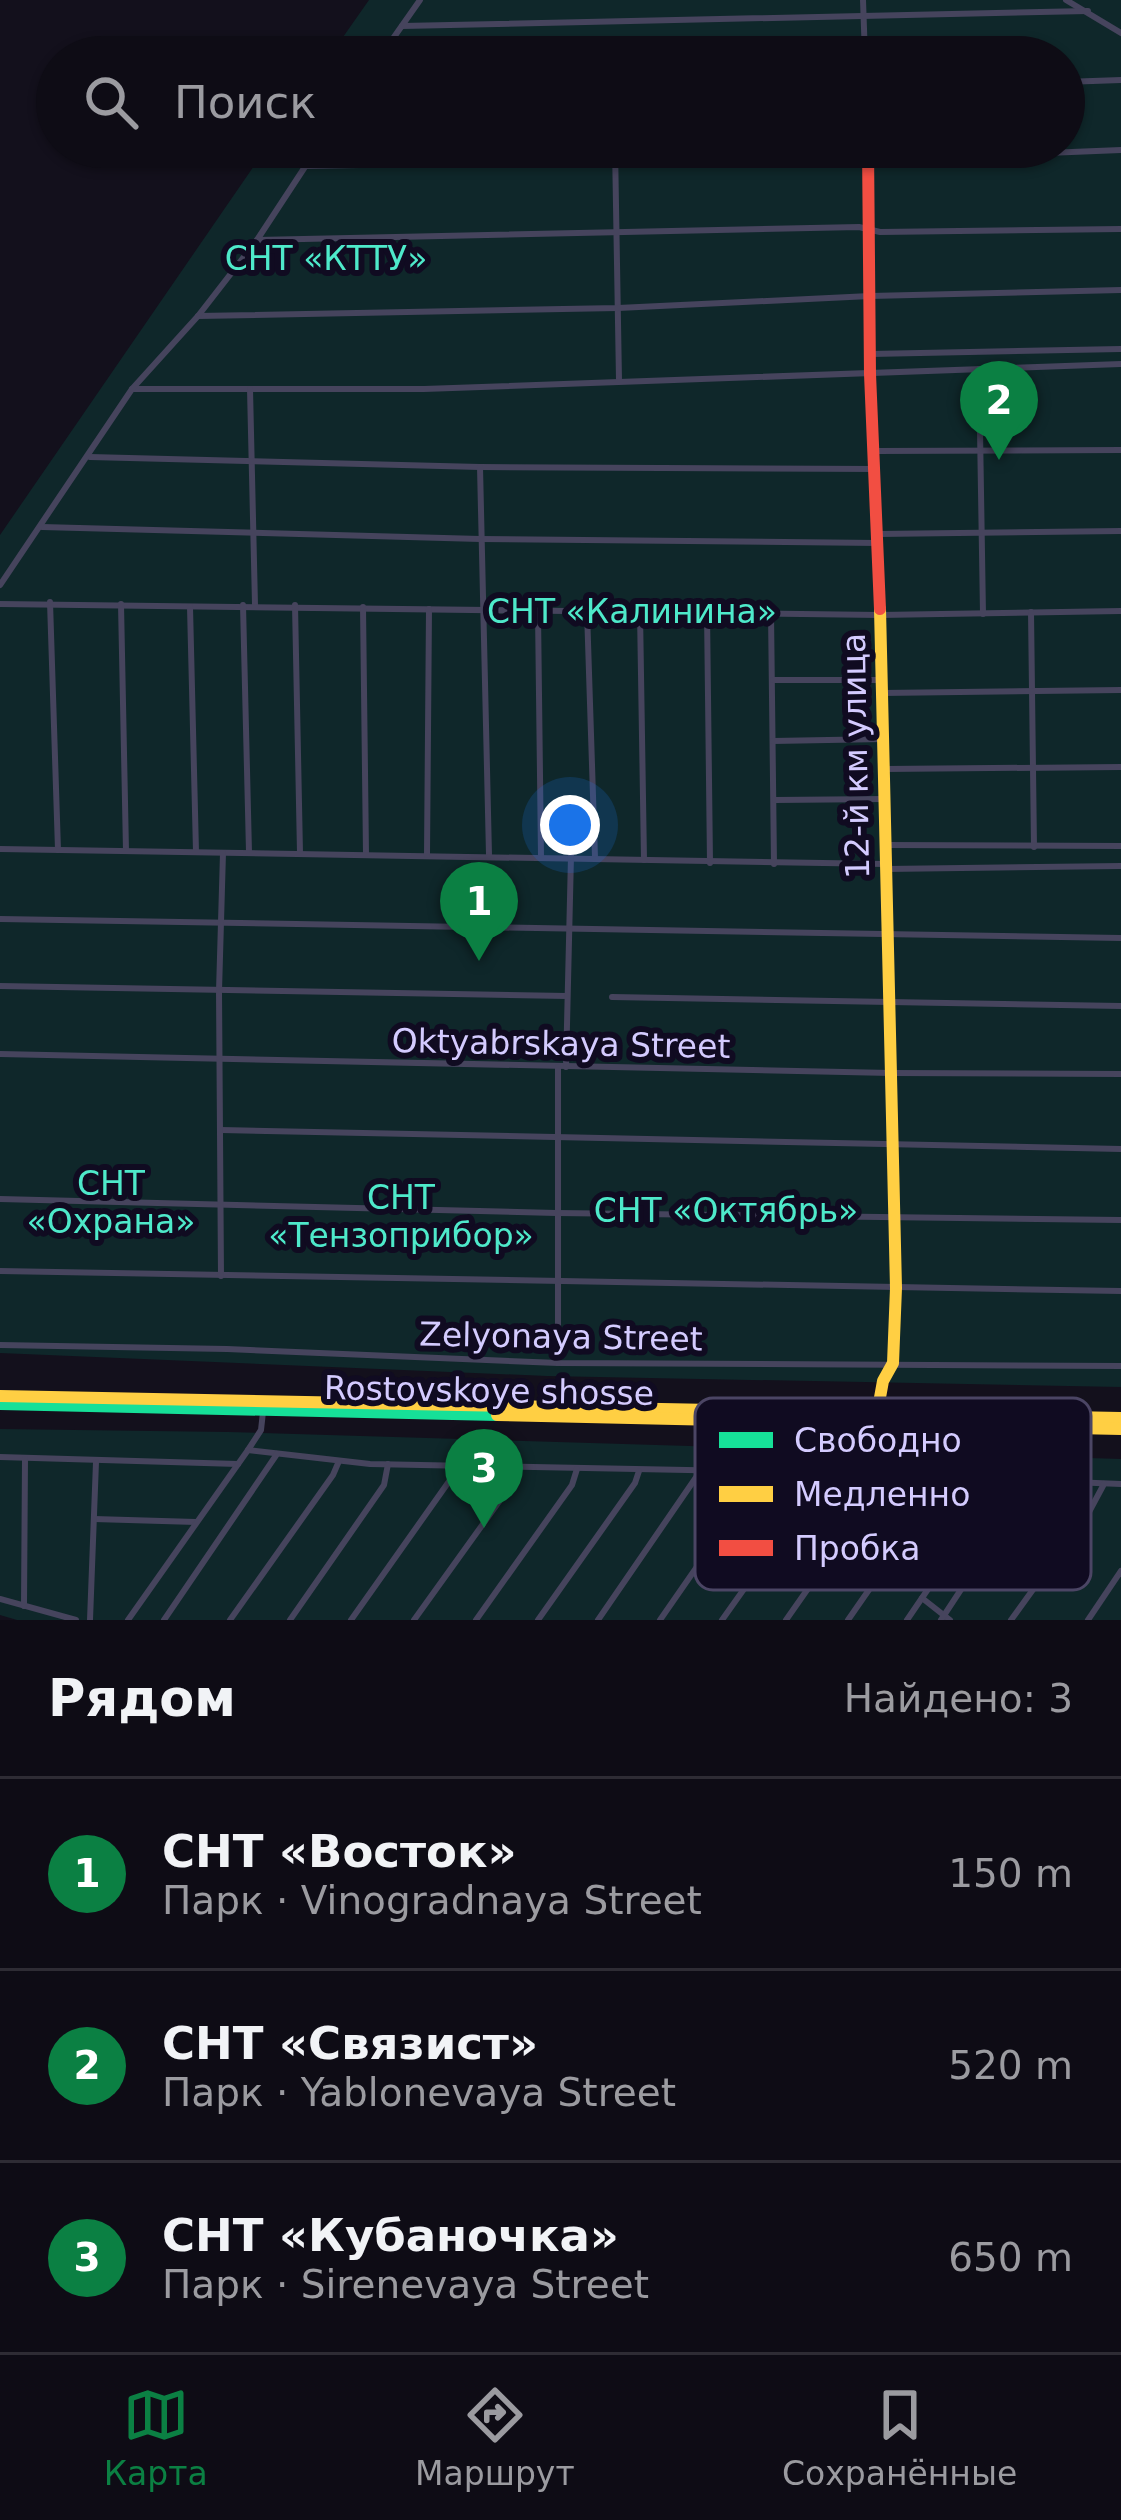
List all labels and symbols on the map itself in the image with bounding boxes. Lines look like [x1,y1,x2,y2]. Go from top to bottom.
park label: СНТ «КТТУ» [225,239,427,278]
pin: 2 [960,361,1038,460]
park label: СНТ «Калинина» [487,592,777,631]
street label: 12-й км улица [834,633,877,879]
your location [540,795,600,855]
pin: 1 [440,862,518,961]
street label: Oktyabrskaya Street [391,1021,731,1066]
park label: СНТ «Охрана» [27,1164,195,1241]
park label: СНТ «Тензоприбор» [268,1178,534,1255]
park label: СНТ «Октябрь» [594,1191,858,1230]
street label: Zelyonaya Street [419,1315,703,1358]
street label: Rostovskoye shosse [324,1368,654,1413]
legend [695,1398,1091,1590]
text: Свободно [794,1421,962,1460]
pin: 3 [445,1429,523,1528]
text: Медленно [794,1475,970,1514]
text: Пробка [794,1529,920,1568]

